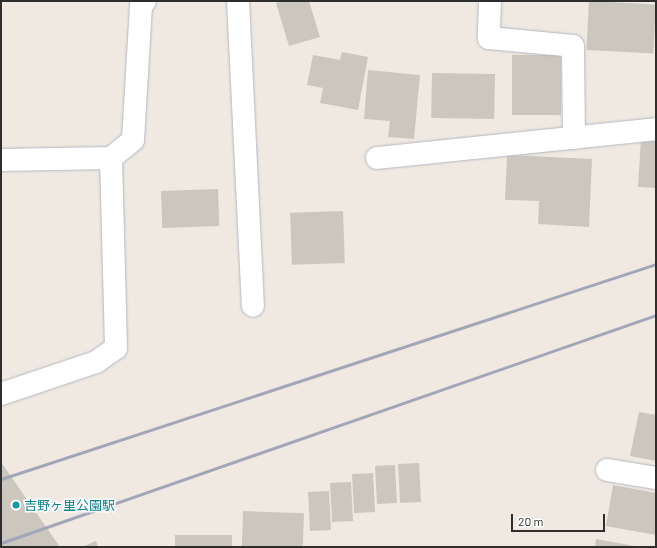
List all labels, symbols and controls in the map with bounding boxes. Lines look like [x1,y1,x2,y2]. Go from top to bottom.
place label: 吉野ヶ里公園駅 [24,497,115,513]
marker: 吉野ヶ里公園駅 [11,500,21,510]
scale bar [513,506,607,532]
text: 20 m [518,514,544,528]

